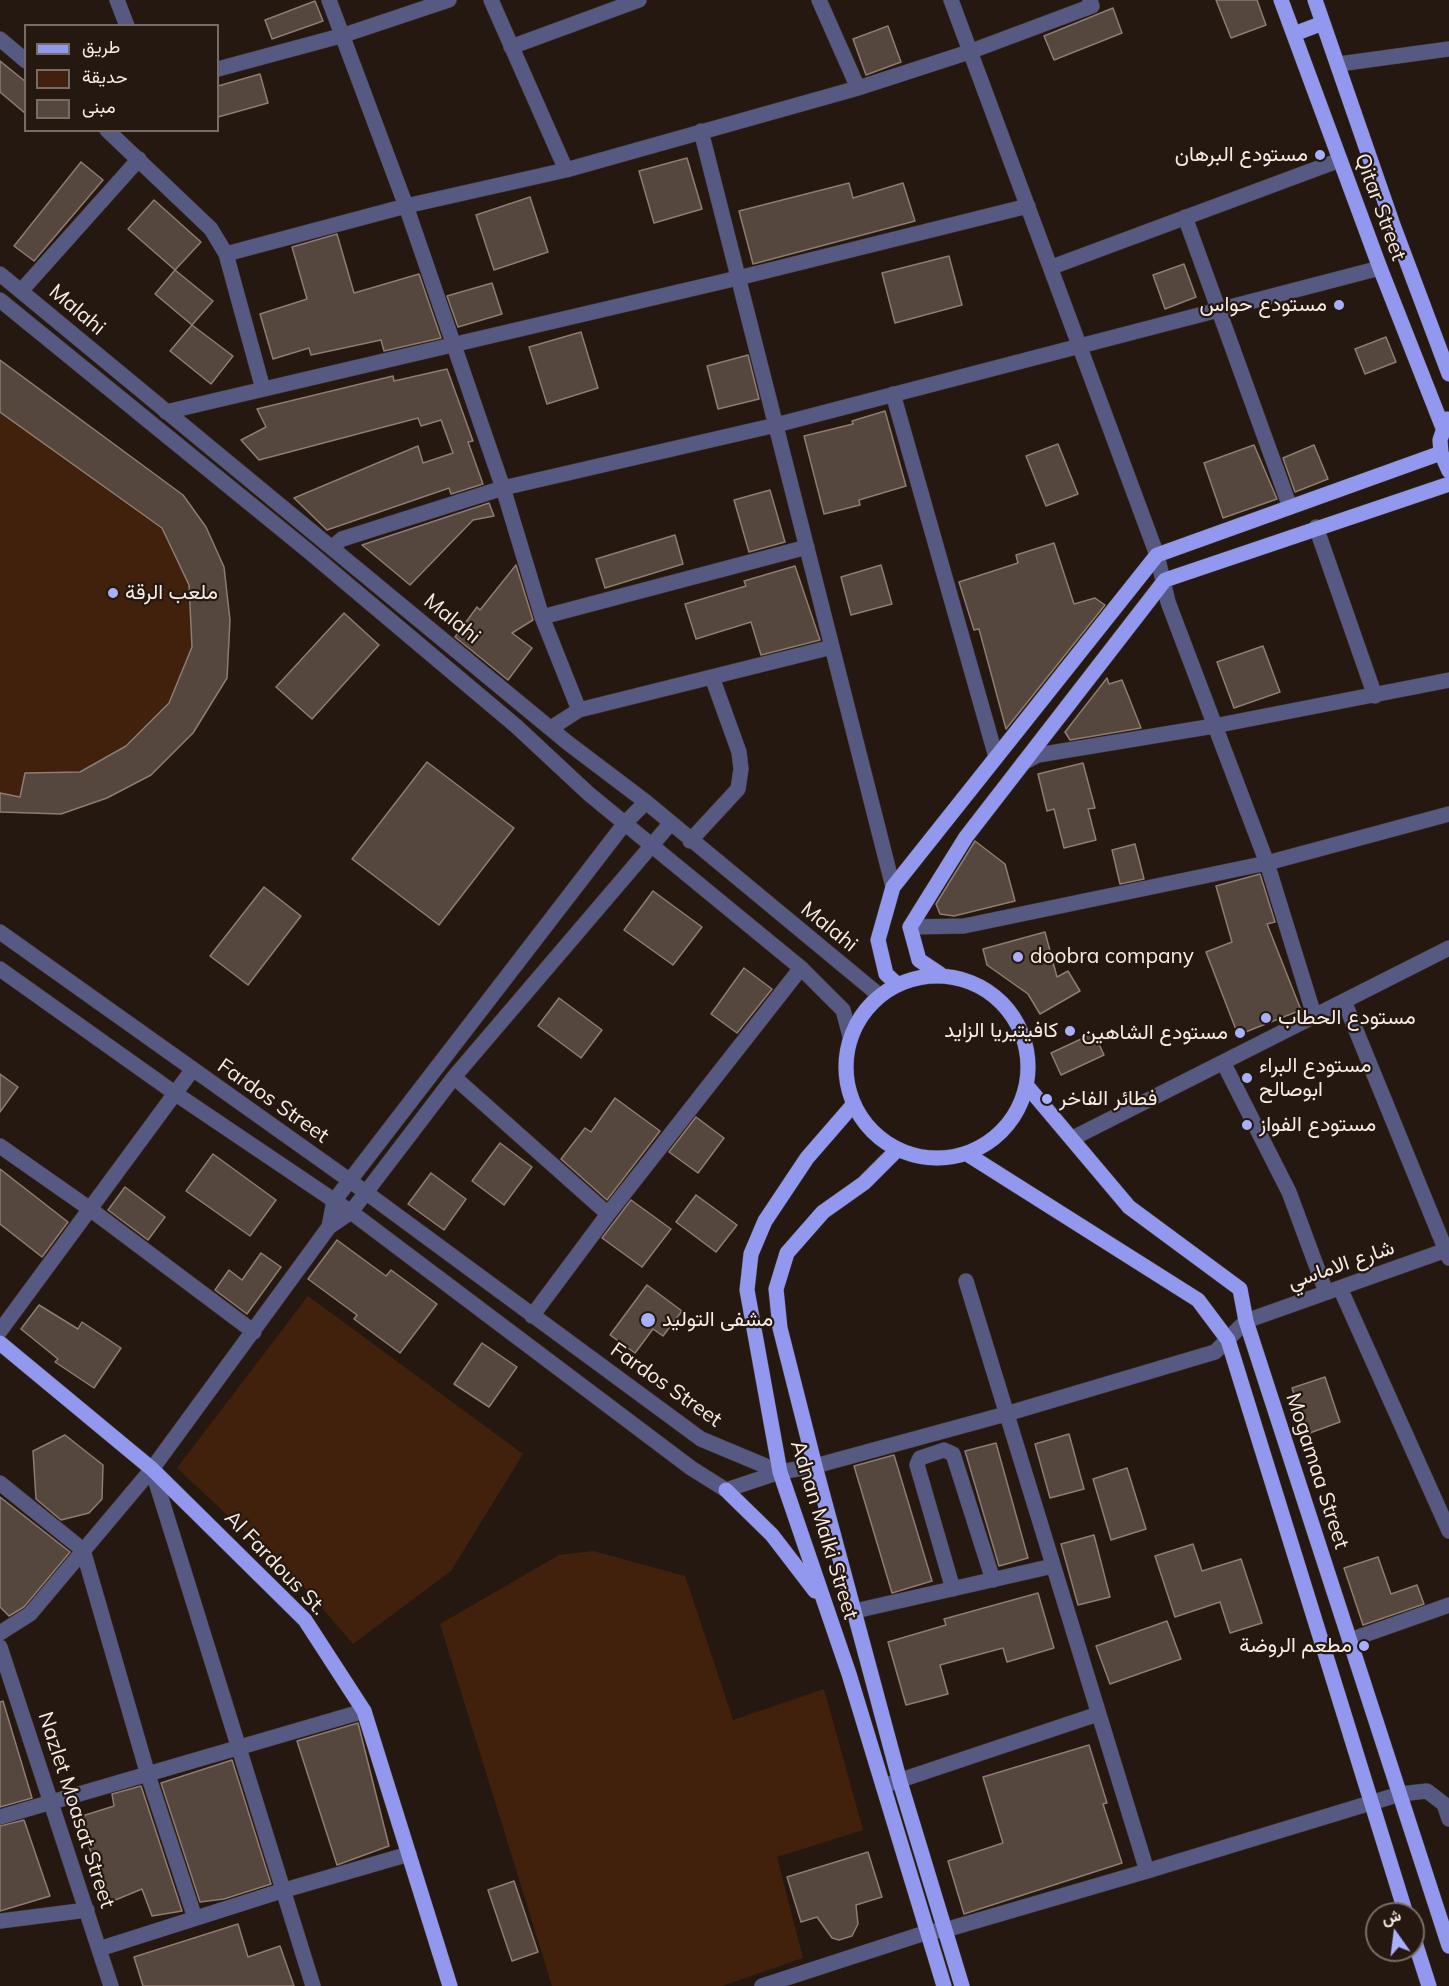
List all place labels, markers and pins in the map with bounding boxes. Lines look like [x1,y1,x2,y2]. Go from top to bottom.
place label: مستودع البرهان [1175,142,1308,168]
marker: مستودع البرهان [1313,148,1327,162]
place label: مستودع حواس [1200,292,1327,318]
marker: مستودع حواس [1332,298,1346,312]
place label: ملعب الرقة [125,580,218,606]
marker: ملعب الرقة [106,586,120,600]
place label: doobra company [1030,944,1194,970]
marker: doobra company [1011,950,1025,964]
place label: مستودع الحطاب [1278,1005,1416,1031]
marker: مستودع الحطاب [1259,1011,1273,1025]
place label: كافيتيريا الزايد [944,1018,1058,1044]
place label: مستودع الشاهين [1081,1020,1228,1046]
marker: كافيتيريا الزايد [1063,1024,1077,1038]
marker: مستودع الشاهين [1233,1026,1247,1040]
place label: مستودع البراء ابوصالح [1259,1053,1372,1103]
marker: مستودع البراء ابوصالح [1240,1071,1254,1085]
place label: فطائر الفاخر [1059,1086,1157,1112]
marker: فطائر الفاخر [1040,1092,1054,1106]
place label: مستودع الفواز [1259,1112,1376,1138]
marker: مستودع الفواز [1240,1118,1254,1132]
place label: مشفى التوليد [662,1307,773,1333]
marker: مشفى التوليد [639,1311,657,1329]
place label: مطعم الروضة [1239,1633,1352,1659]
marker: مطعم الروضة [1357,1639,1371,1653]

